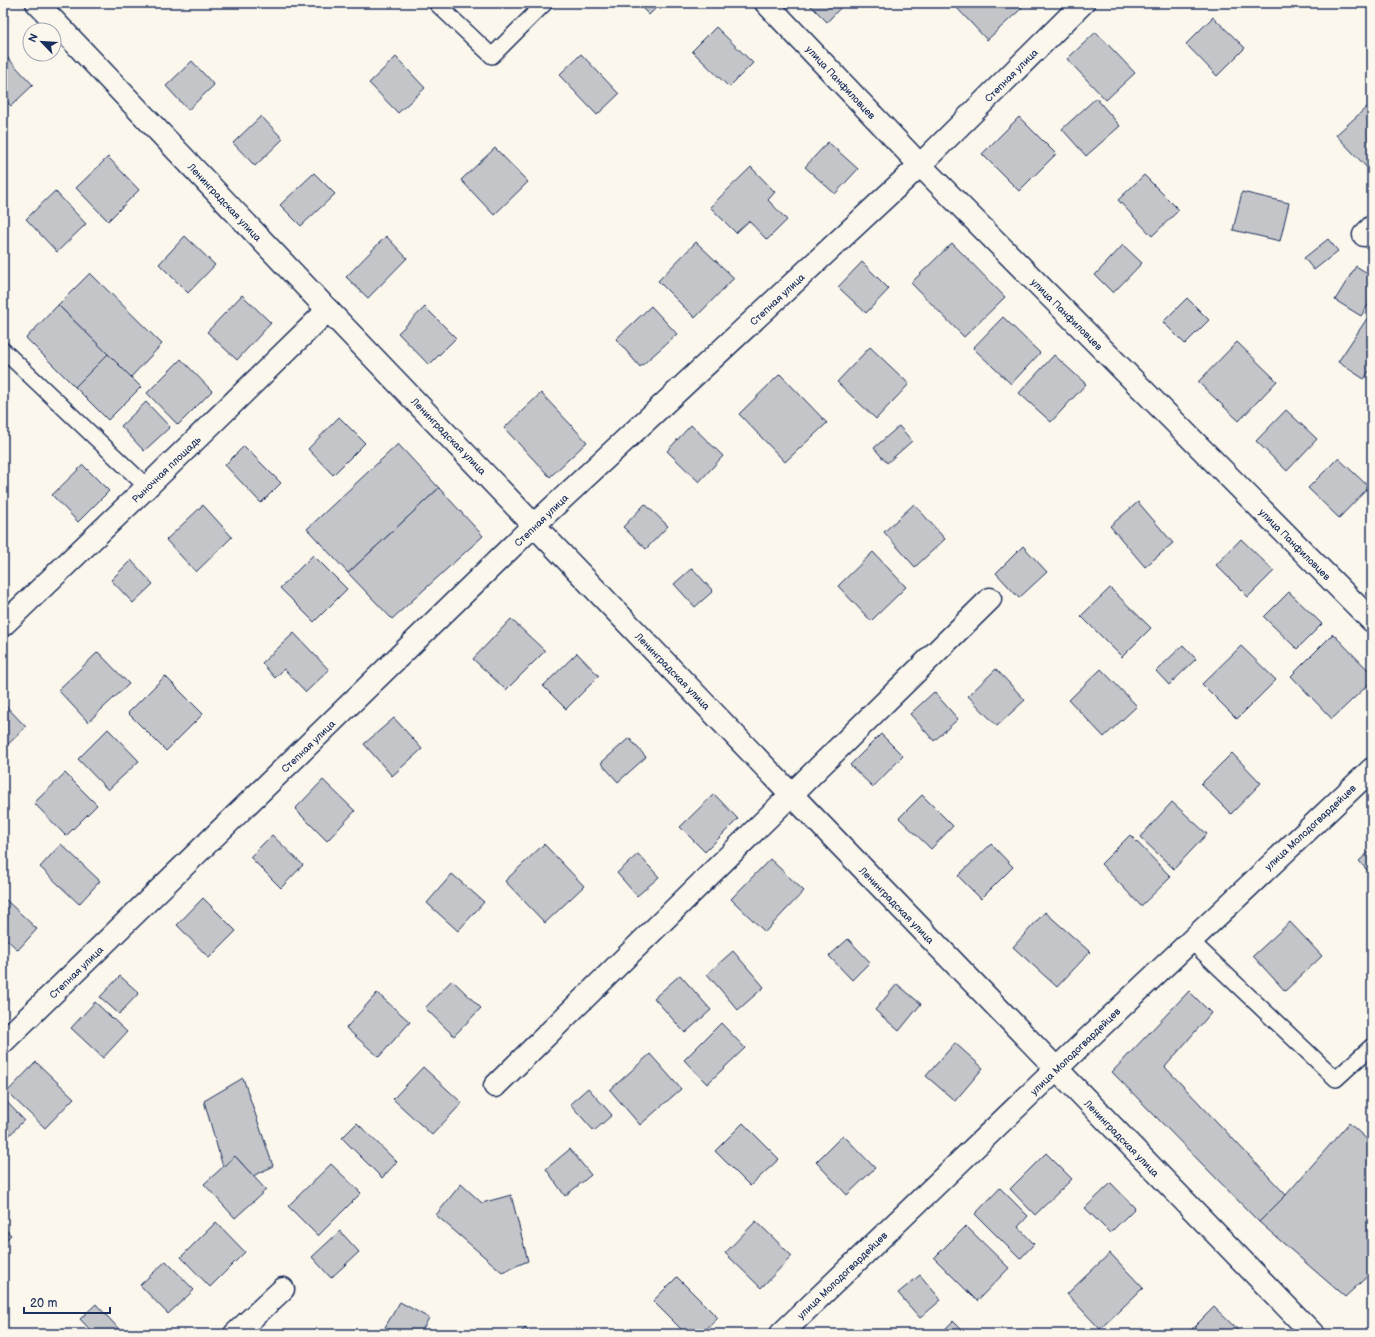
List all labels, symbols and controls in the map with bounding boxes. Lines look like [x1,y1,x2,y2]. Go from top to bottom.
north arrow [22,22,62,62]
text: N [26,31,41,44]
street label: улица Панфиловцев [803,43,878,123]
street label: Степная улица [983,47,1041,105]
street label: Ленинградская улица [184,160,264,244]
street label: Степная улица [748,271,808,328]
street label: улица Панфиловцев [1028,276,1105,354]
street label: Ленинградская улица [408,395,488,478]
street label: Рыночная площадь [130,434,204,506]
street label: Степная улица [512,492,571,549]
street label: улица Панфиловцев [1256,506,1333,584]
street label: Ленинградская улица [632,630,712,713]
street label: Степная улица [279,718,338,775]
street label: улица Молодогвардейцев [1263,782,1359,873]
street label: Ленинградская улица [856,864,936,947]
street label: Степная улица [47,944,106,1001]
street label: улица Молодогвардейцев [1028,1005,1124,1098]
street label: Ленинградская улица [1081,1097,1161,1180]
street label: улица Молодогвардейцев [795,1229,891,1322]
scale bar [24,1289,110,1315]
text: 20 m [30,1296,57,1311]

